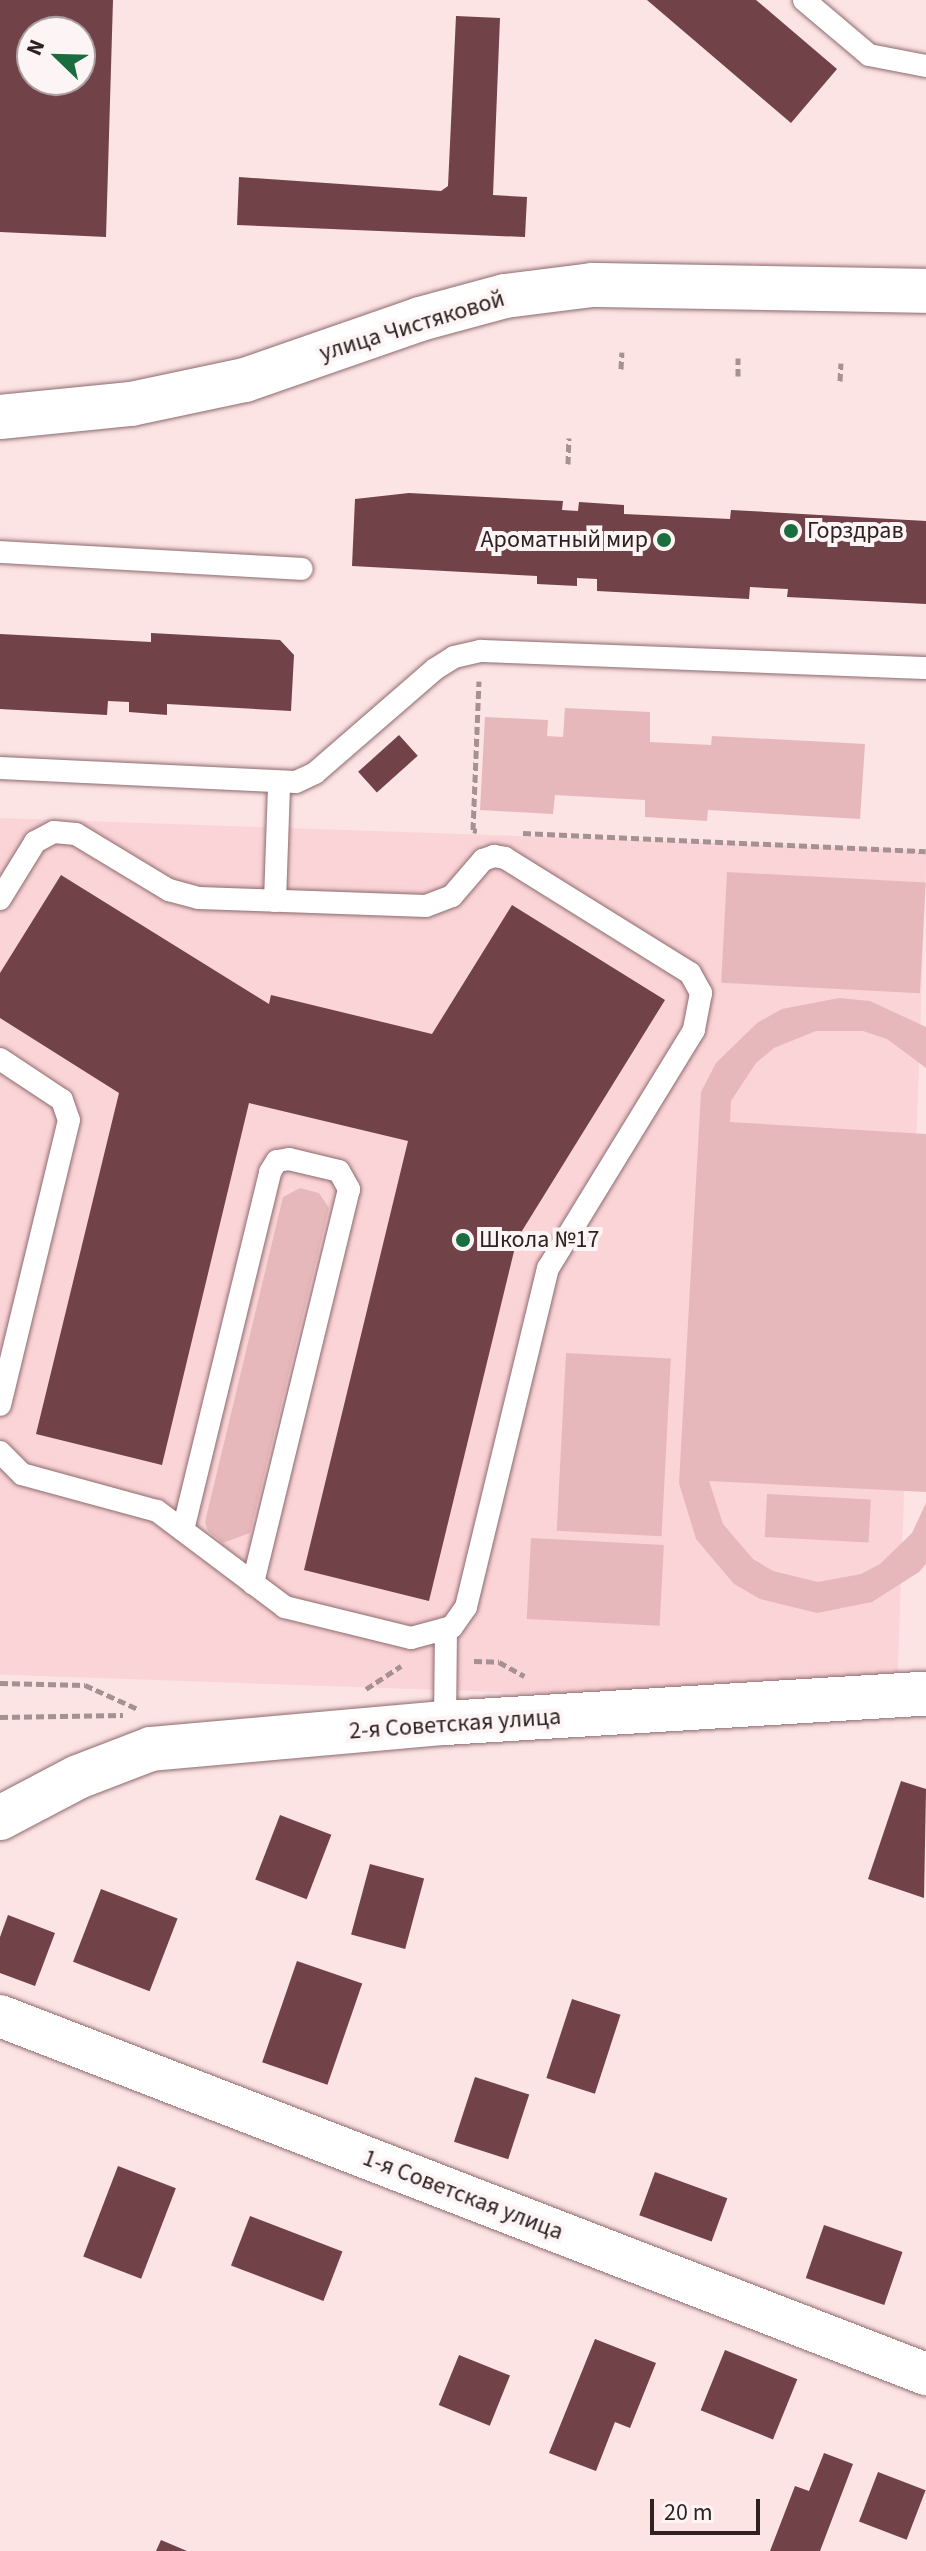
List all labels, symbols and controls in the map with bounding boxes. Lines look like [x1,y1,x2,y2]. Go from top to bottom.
north arrow [16,16,96,96]
text: N [18,34,53,60]
street label: улица Чистяковой [316,284,508,368]
place label: Горздрав [807,517,904,545]
marker: Горздрав [782,522,800,540]
place label: Ароматный мир [481,526,648,554]
marker: Ароматный мир [655,531,673,549]
place label: Школа №17 [479,1226,599,1254]
marker: Школа №17 [454,1231,472,1249]
street label: 2-я Советская улица [348,1702,562,1746]
street label: 1-я Советская улица [359,2144,567,2246]
scale bar [654,2483,764,2533]
text: 20 m [664,2495,713,2530]

